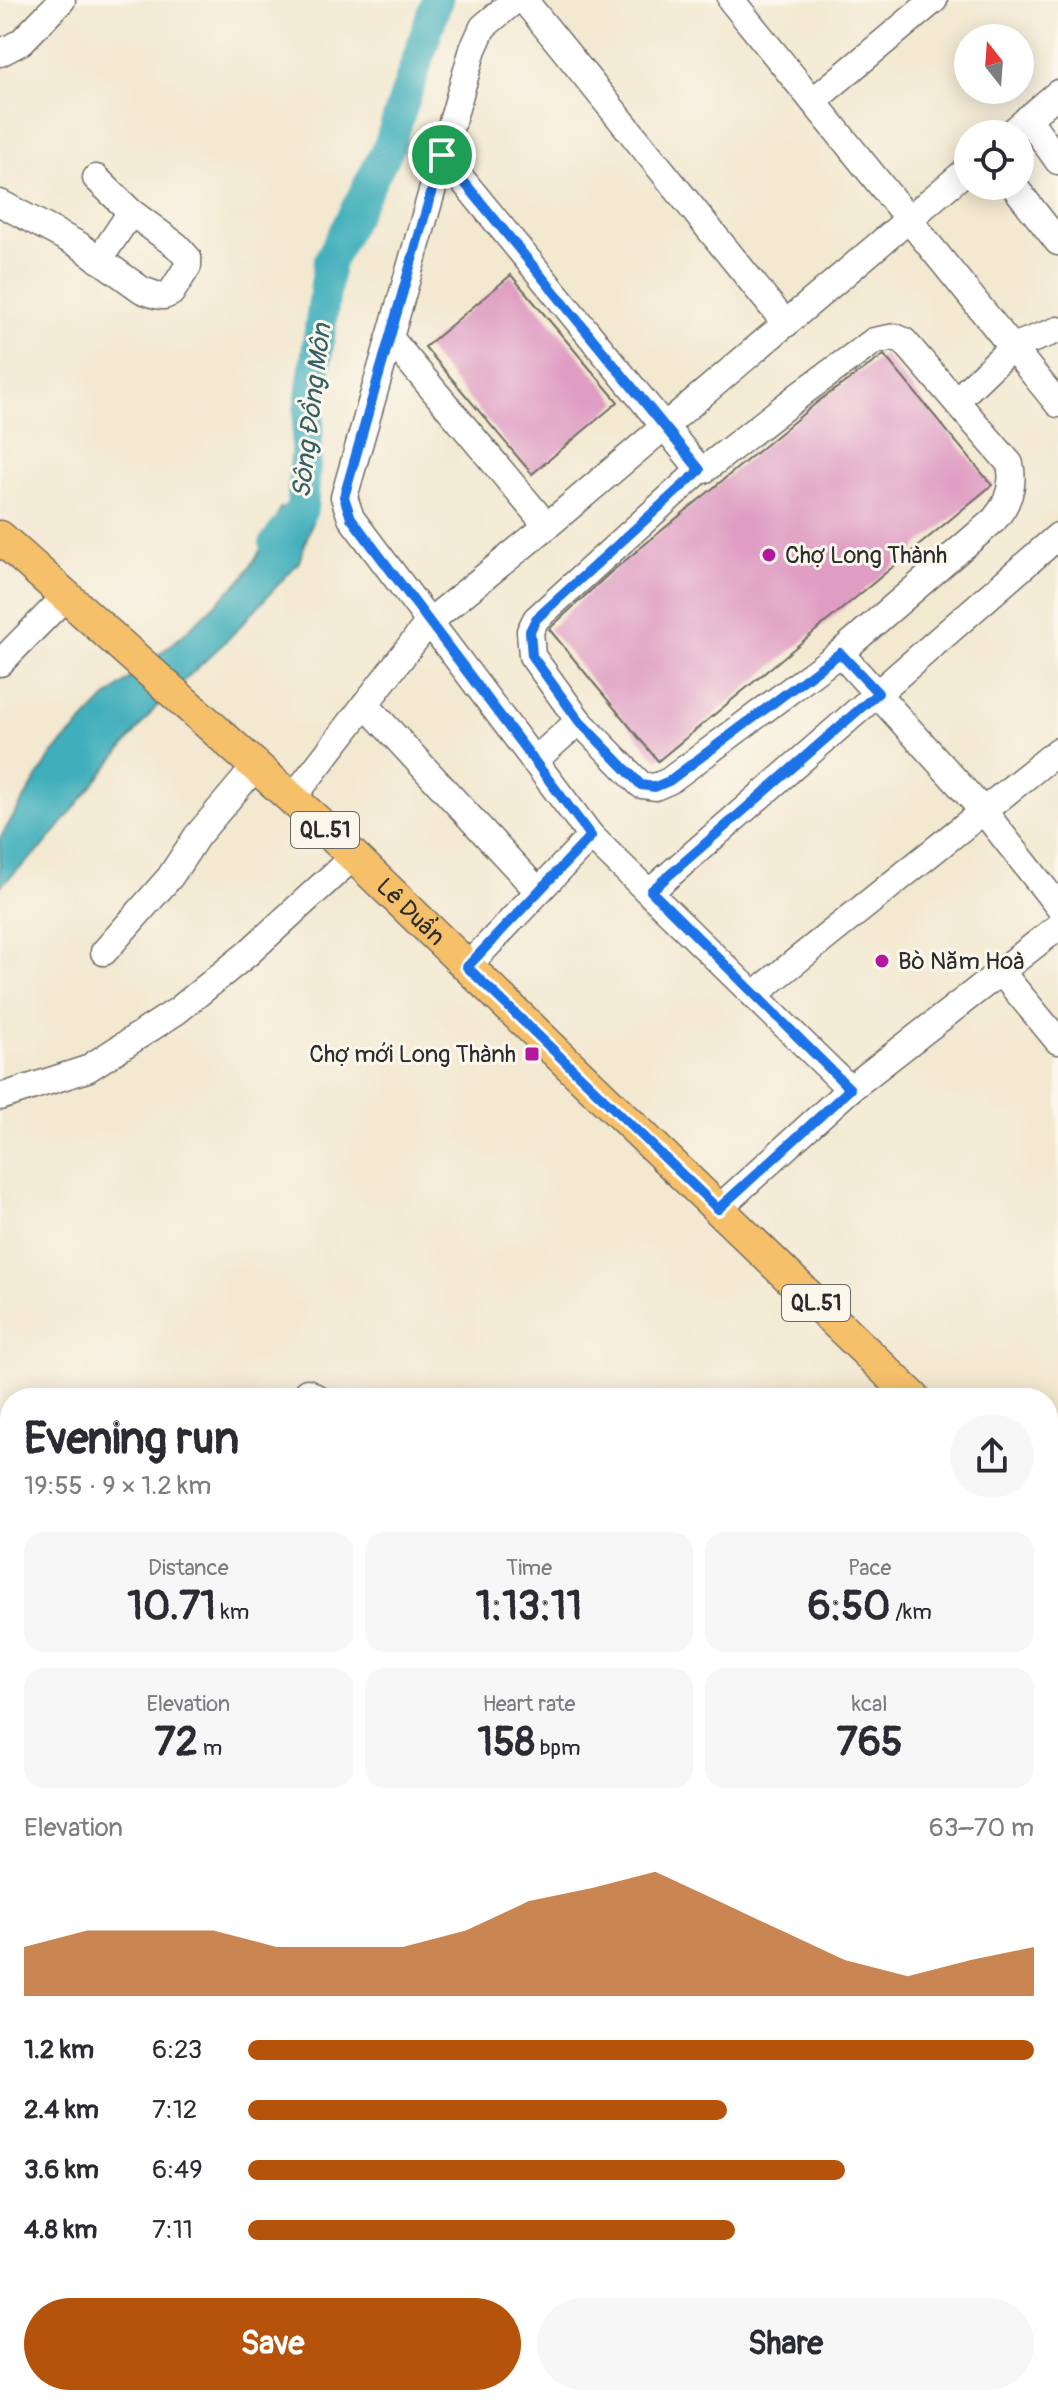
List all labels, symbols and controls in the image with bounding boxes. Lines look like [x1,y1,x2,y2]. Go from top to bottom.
north arrow [954,24,1034,104]
map controls [954,24,1034,200]
button: locate [954,120,1034,200]
pin [408,121,476,189]
icon: arrive [420,133,464,177]
water label: Sông Đồng Môn [285,321,339,500]
place label: Chợ Long Thành [785,541,947,570]
marker: Chợ Long Thành [760,546,778,564]
road number: QL.51 [291,812,359,848]
street label: Lê Duẩn [370,872,451,951]
place label: Bò Năm Hoà [898,947,1024,976]
marker: Bò Năm Hoà [873,952,891,970]
place label: Chợ mới Long Thành [309,1040,516,1069]
marker: Chợ mới Long Thành [523,1045,541,1063]
road number: QL.51 [782,1285,850,1321]
text: Evening run [24,1412,239,1467]
button: share [950,1414,1034,1498]
text: 19:55 · 9 × 1.2 km [24,1470,211,1502]
text: Distance [148,1554,229,1582]
text: Time [506,1554,552,1582]
text: Pace [848,1554,891,1582]
text: 10.71 [127,1582,216,1631]
text: 1:13:11 [476,1582,582,1631]
text: 6:50 [807,1582,890,1631]
text: km [216,1598,249,1626]
text: /km [890,1598,932,1626]
text: Elevation [146,1690,230,1718]
text: Heart rate [483,1690,575,1718]
text: kcal [852,1690,888,1718]
text: 72 [154,1718,198,1767]
text: 158 [478,1718,535,1767]
text: 765 [837,1718,903,1767]
text: m [198,1734,222,1762]
text: bpm [535,1734,580,1762]
text: Elevation [24,1812,123,1844]
text: 63–70 m [929,1812,1034,1844]
text: 1.2 km [24,2034,94,2066]
text: 6:23 [152,2034,202,2066]
text: 2.4 km [24,2094,99,2126]
text: 7:12 [152,2094,197,2126]
text: 3.6 km [24,2154,99,2186]
text: 6:49 [152,2154,203,2186]
text: 4.8 km [24,2214,97,2246]
text: 7:11 [152,2214,193,2246]
button: Save [24,2298,521,2390]
button: Share [537,2298,1034,2390]

